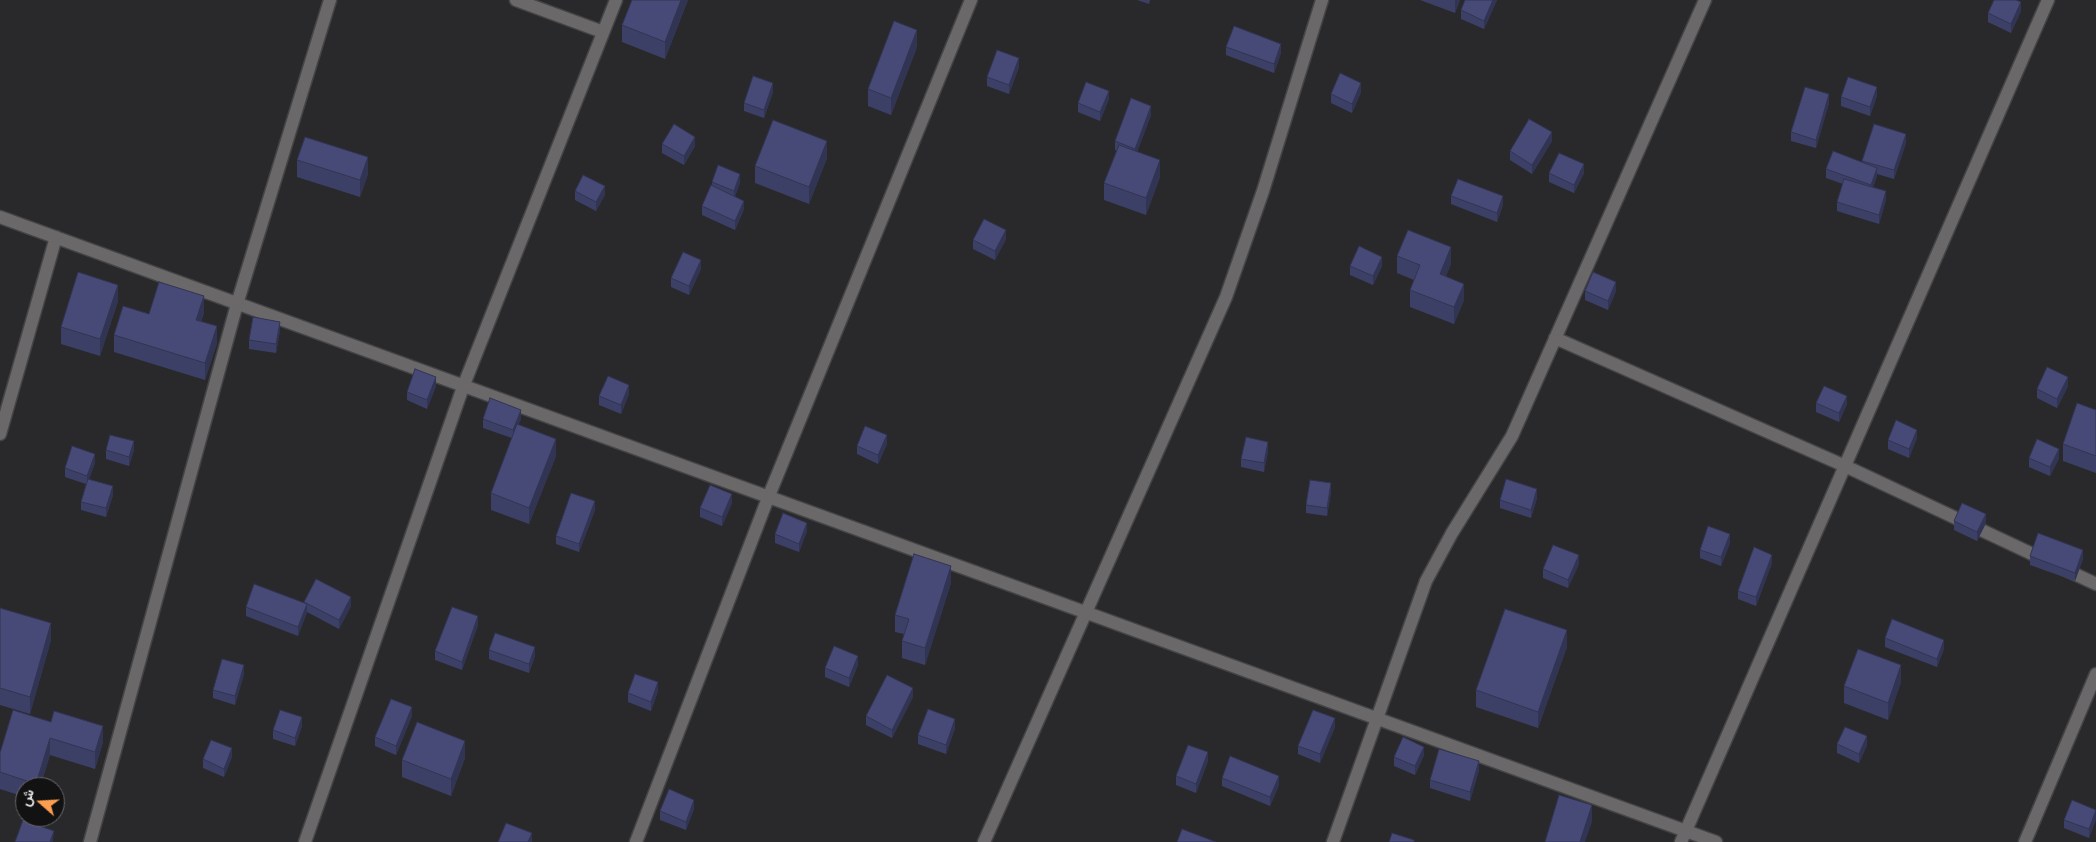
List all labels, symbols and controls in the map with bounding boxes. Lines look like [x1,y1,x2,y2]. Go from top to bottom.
north arrow [15,777,65,827]
text: ش [16,787,37,808]

